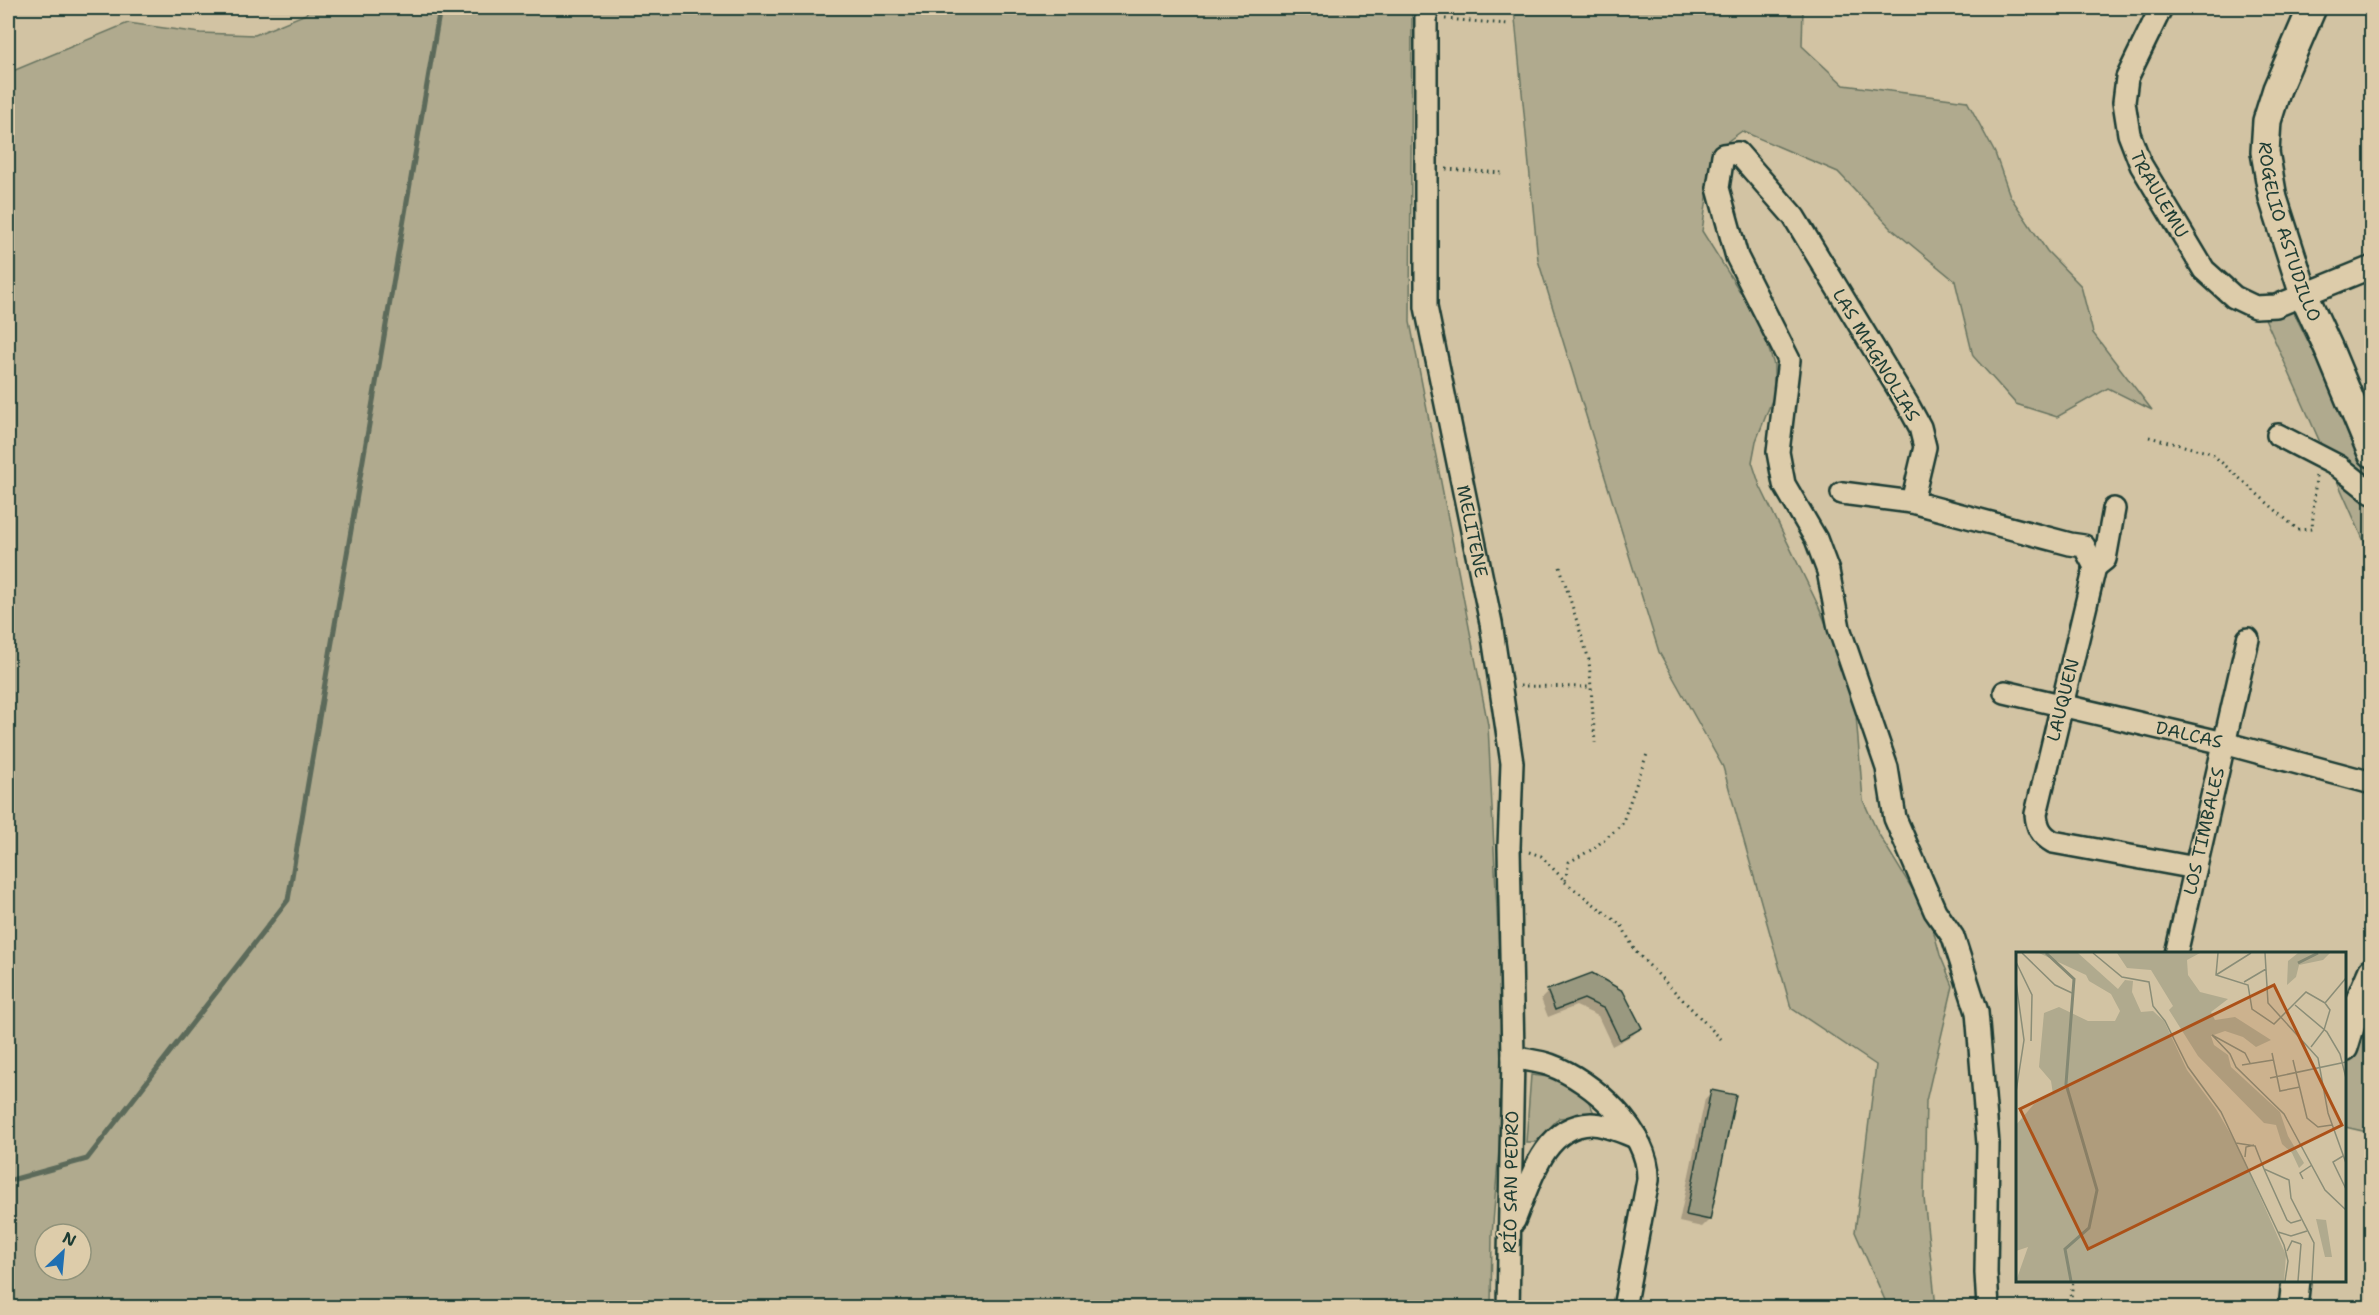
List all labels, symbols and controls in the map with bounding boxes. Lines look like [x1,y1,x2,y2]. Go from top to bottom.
street label: ROGELIO ASTUDILLO [2253,141,2327,326]
street label: TRAULEMU [2125,147,2194,242]
street label: LAS MAGNOLIAS [1827,284,1925,426]
street label: MELITENE [1451,483,1493,580]
street label: LAUQUEN [2041,656,2085,744]
street label: DALCAS [2153,716,2225,754]
street label: LOS TIMBALES [2178,765,2230,897]
inset map [2016,952,2346,1282]
street label: RÍO SAN PEDRO [1498,1110,1524,1254]
north arrow [33,1222,93,1282]
text: N [59,1227,80,1251]

